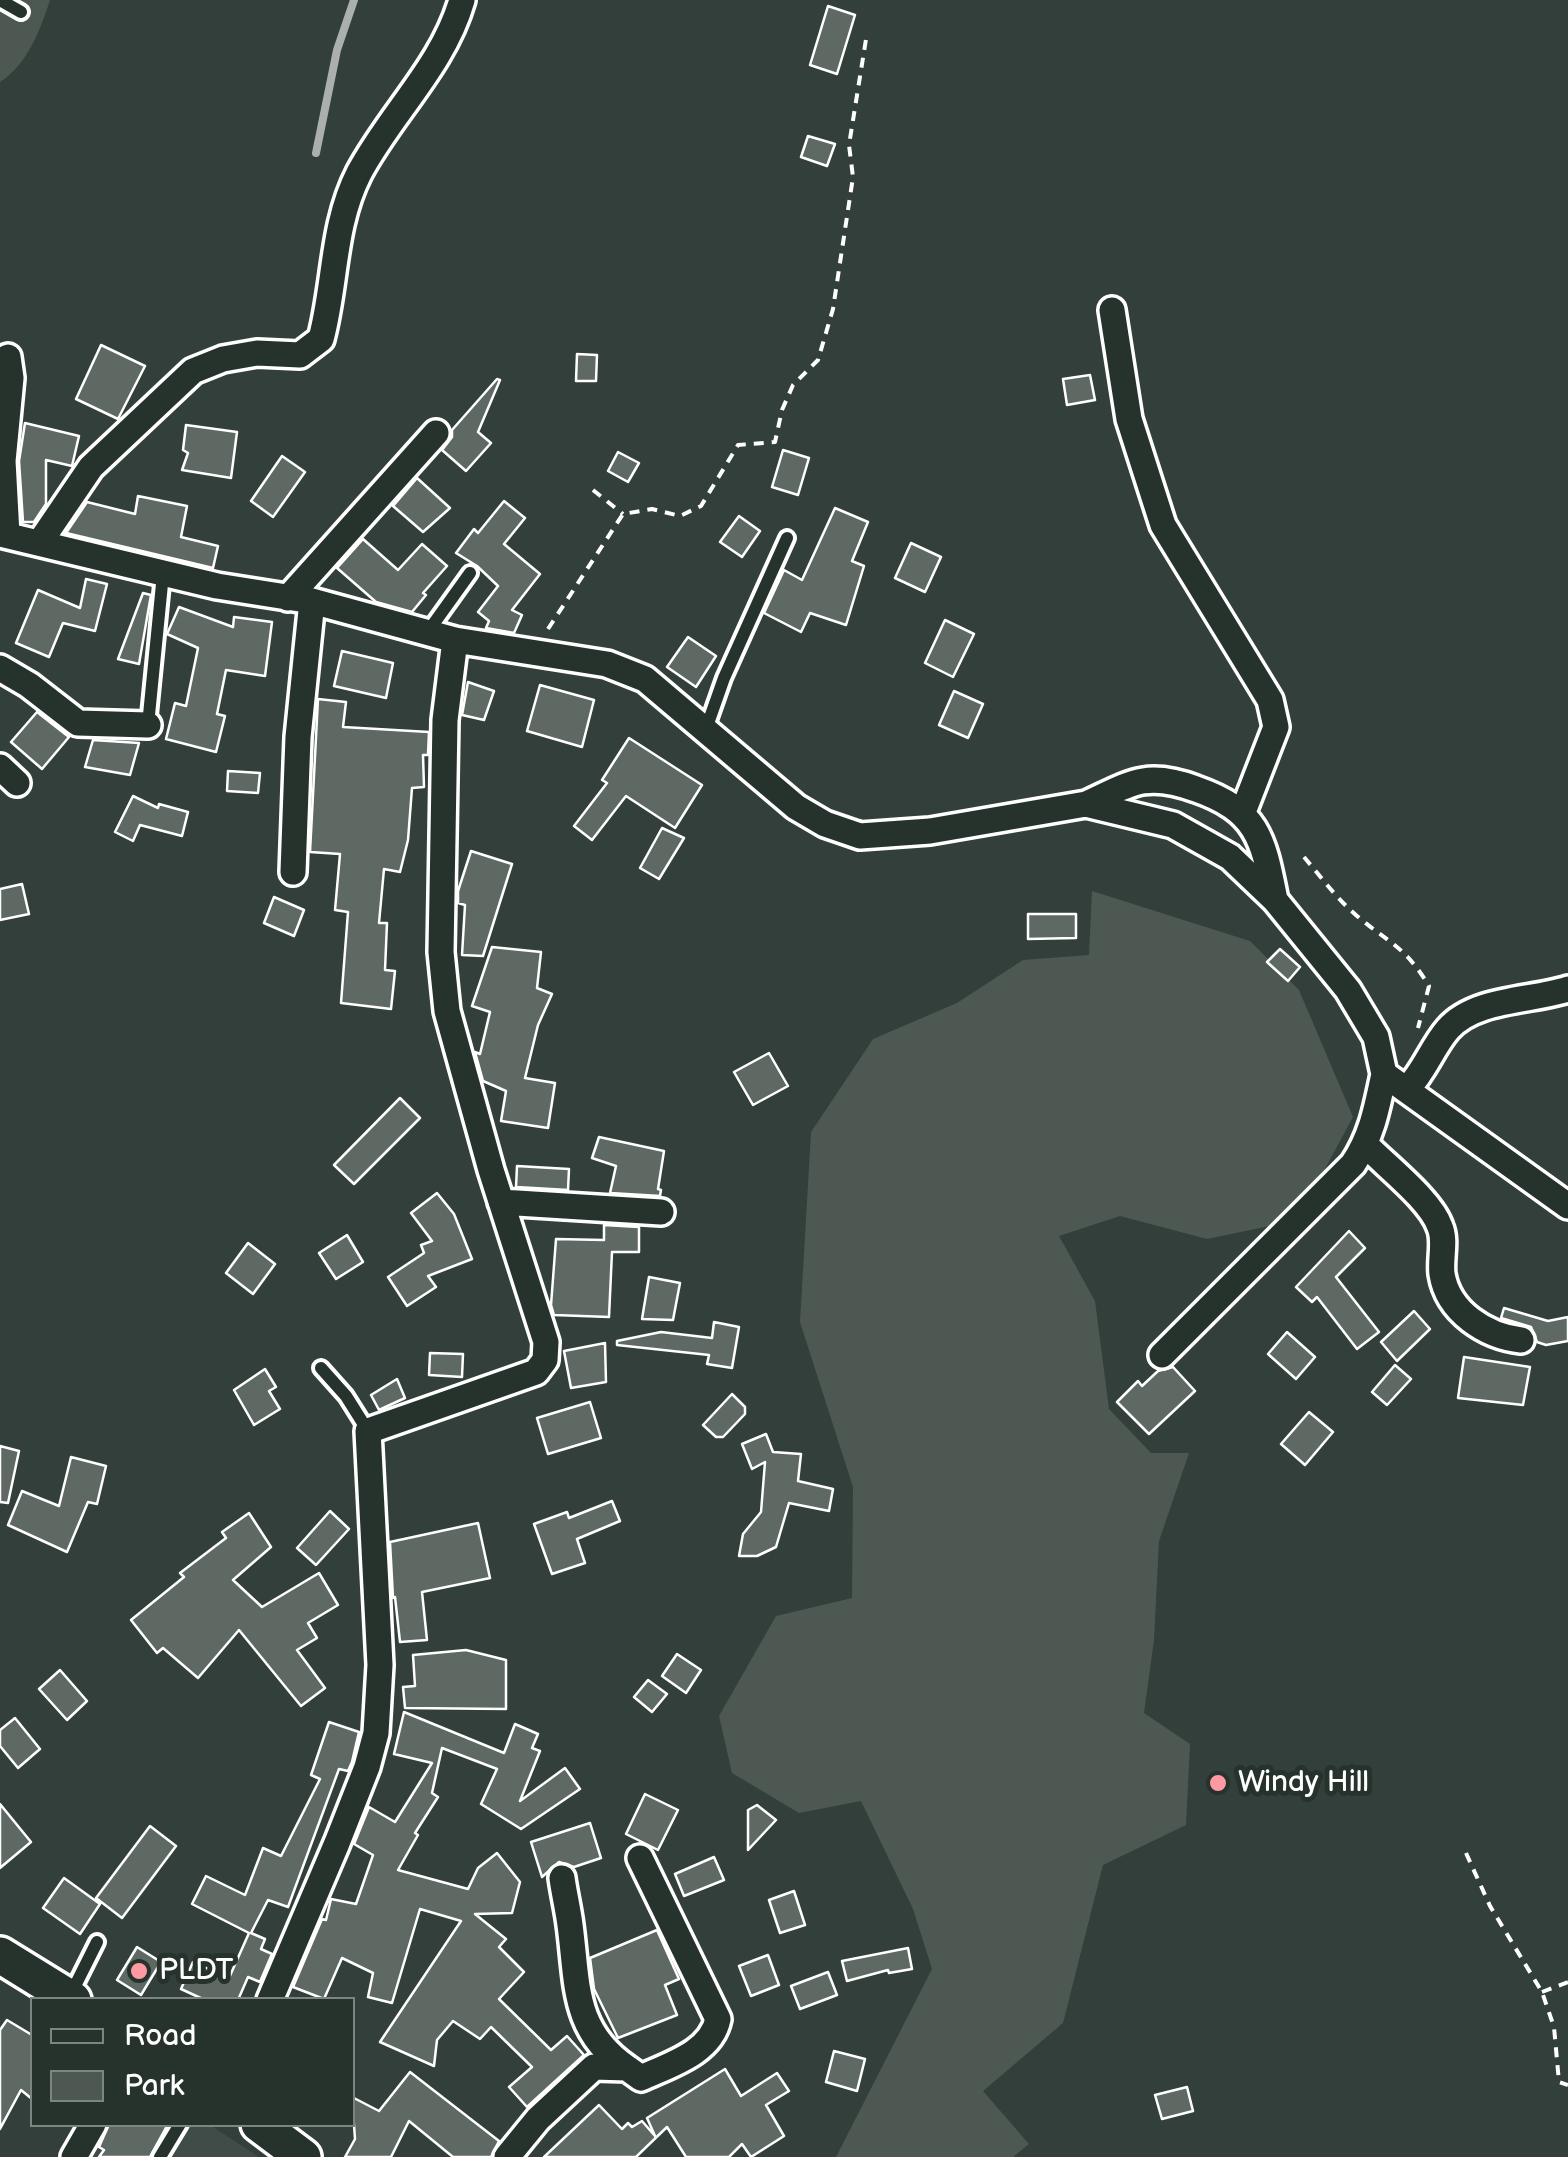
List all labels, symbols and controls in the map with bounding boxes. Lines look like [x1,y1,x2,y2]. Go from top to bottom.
place label: Windy Hill [1238,1765,1369,1801]
marker: Windy Hill [1207,1772,1229,1794]
place label: PLDT [159,1953,234,1989]
marker: PLDT [128,1960,150,1982]
legend [30,1997,355,2127]
text: Road [124,2018,197,2054]
text: Park [124,2068,184,2104]

